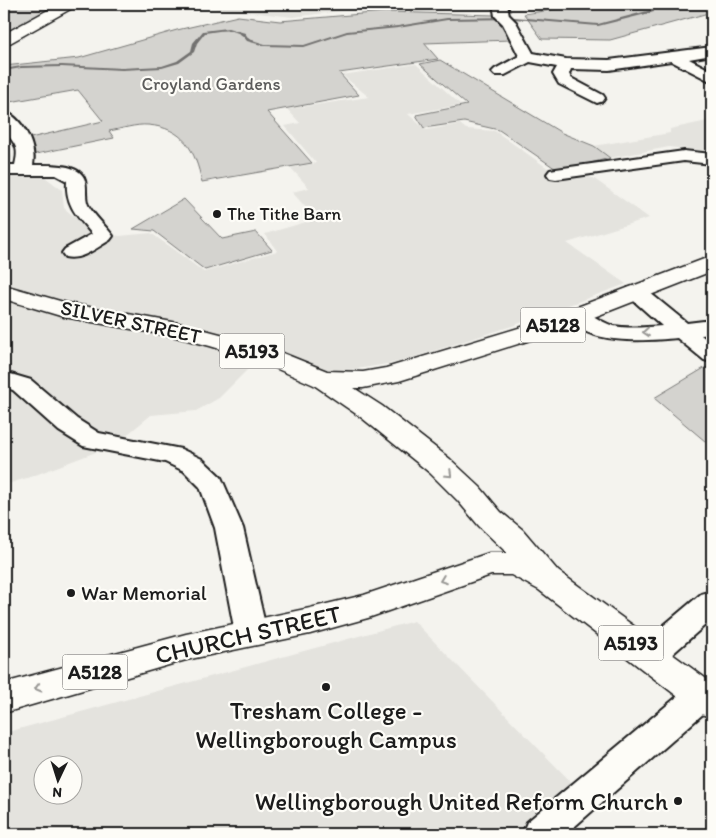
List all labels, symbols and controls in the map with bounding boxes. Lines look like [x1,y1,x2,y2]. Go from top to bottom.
park label: Croyland Gardens [141,73,281,95]
place label: The Tithe Barn [227,203,341,225]
marker: The Tithe Barn [211,208,223,220]
street label: SILVER STREET [59,294,204,349]
road number: A5128 [520,308,586,342]
one-way arrow [642,327,650,338]
road number: A5193 [220,334,284,368]
one-way arrow [443,468,452,477]
one-way arrow [440,574,448,584]
place label: War Memorial [81,580,207,605]
marker: War Memorial [65,587,77,599]
street label: CHURCH STREET [152,598,344,670]
road number: A5193 [598,626,664,660]
road number: A5128 [62,654,128,690]
marker: Tresham College - Wellingborough Campus [320,681,332,693]
one-way arrow [35,683,43,693]
place label: Tresham College - Wellingborough Campus [195,695,457,754]
north arrow [32,756,82,806]
text: N [52,784,62,801]
place label: Wellingborough United Reform Church [255,786,668,816]
marker: Wellingborough United Reform Church [672,795,684,807]

